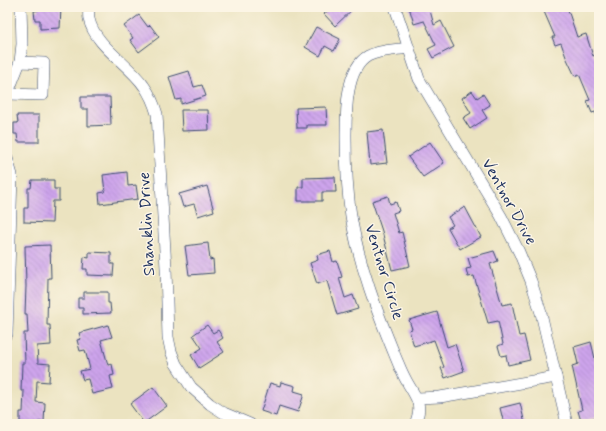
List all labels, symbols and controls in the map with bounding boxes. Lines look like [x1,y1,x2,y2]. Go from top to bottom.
street label: Ventnor Drive [477,155,541,249]
street label: Shanklin Drive [134,171,160,277]
street label: Ventnor Circle [360,222,409,322]

